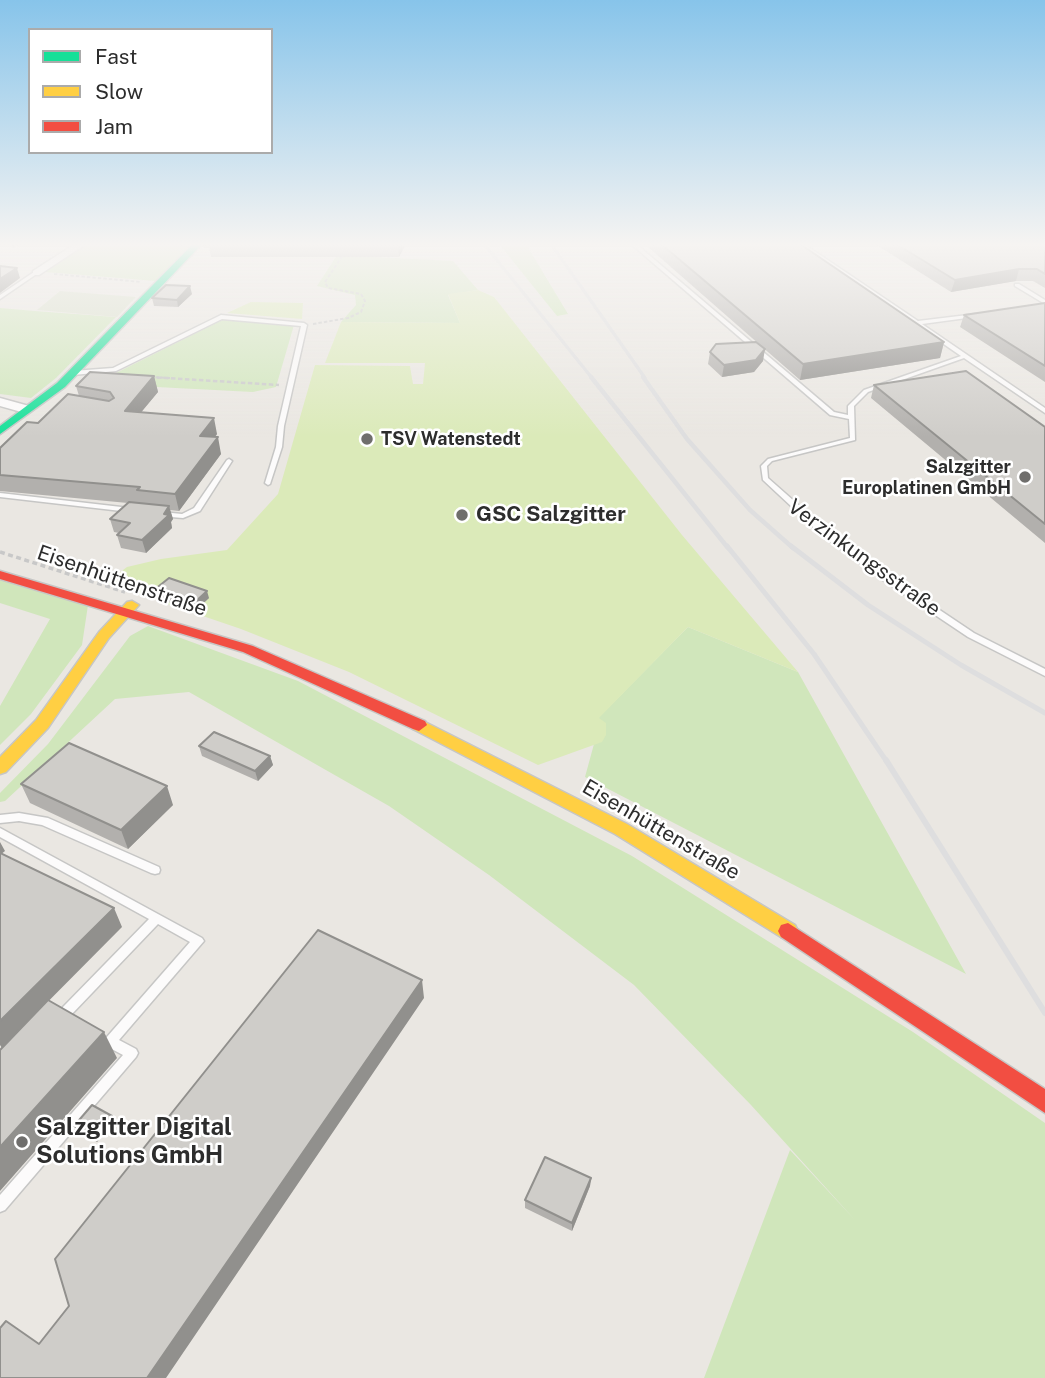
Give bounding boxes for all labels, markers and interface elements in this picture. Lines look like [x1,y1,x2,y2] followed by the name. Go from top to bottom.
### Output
[28,28,273,154] legend
[95,44,137,69] text: Fast
[95,79,143,104] text: Slow
[95,114,133,139] text: Jam
[381,428,521,450] place label: TSV Watenstedt
[359,431,375,447] marker: TSV Watenstedt
[842,456,1011,498] place label: Salzgitter Europlatinen GmbH
[1017,469,1033,485] marker: Salzgitter Europlatinen GmbH
[783,494,945,622] street label: Verzinkungsstraße
[476,502,626,528] place label: GSC Salzgitter
[454,507,470,523] marker: GSC Salzgitter
[34,540,210,622] street label: Eisenhüttenstraße
[578,775,744,885] street label: Eisenhüttenstraße
[36,1114,232,1170] place label: Salzgitter Digital Solutions GmbH
[14,1134,30,1150] marker: Salzgitter Digital Solutions GmbH

